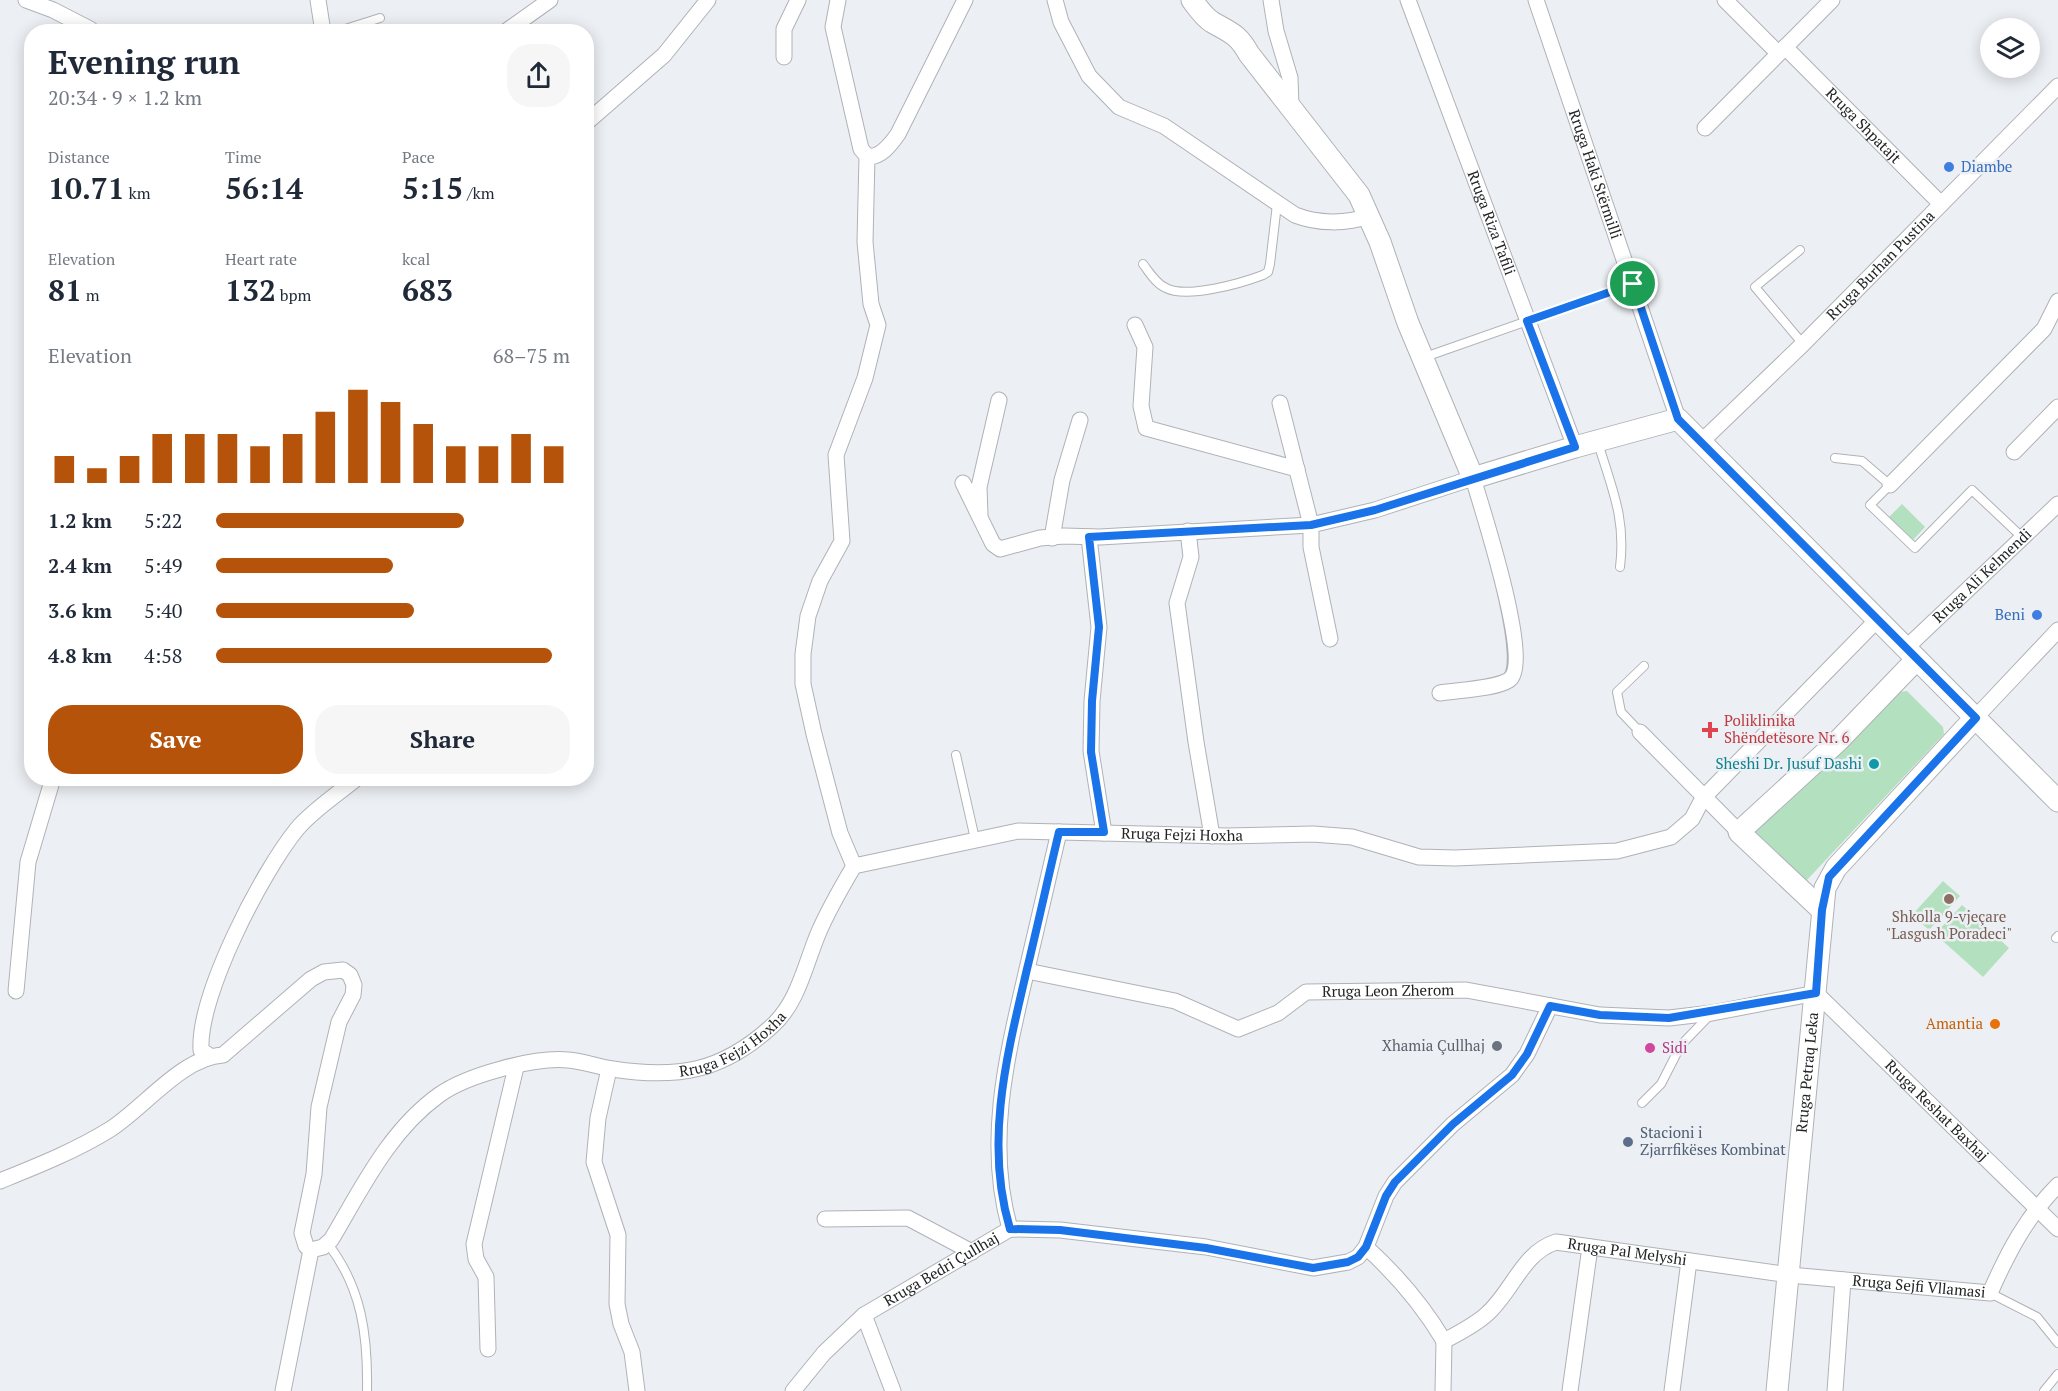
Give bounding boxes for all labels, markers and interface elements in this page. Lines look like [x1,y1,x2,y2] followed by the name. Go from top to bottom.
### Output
[1980,18,2040,78] map controls
[1980,18,2040,78] button: layers
[48,40,240,83] text: Evening run
[507,44,570,107] button: share
[1822,83,1906,168] street label: Rruga Shpatajt
[48,84,202,111] text: 20:34 · 9 × 1.2 km
[1565,107,1627,241] street label: Rruga Haki Stërmilli
[48,146,110,168] text: Distance
[225,146,262,168] text: Time
[402,146,435,168] text: Pace
[1961,156,2012,176] place label: Diambe
[1942,160,1956,174] marker: Diambe
[1464,167,1521,278] street label: Rruga Riza Tafili
[48,168,125,208] text: 10.71
[225,168,303,208] text: 56:14
[402,168,463,208] text: 5:15
[125,182,151,204] text: km
[463,182,495,204] text: /km
[1821,205,1939,324] street label: Rruga Burhan Pustina
[48,248,115,270] text: Elevation
[225,248,297,270] text: Heart rate
[402,248,430,270] text: kcal
[1607,258,1658,309] pin
[1616,267,1649,300] icon: arrive
[48,270,82,310] text: 81
[225,270,276,310] text: 132
[402,270,453,310] text: 683
[82,284,100,306] text: m
[276,284,311,306] text: bpm
[48,342,132,369] text: Elevation
[493,342,570,369] text: 68–75 m
[48,507,112,534] text: 1.2 km
[144,507,183,534] text: 5:22
[1928,523,2035,627] street label: Rruga Ali Kelmendi
[48,552,112,579] text: 2.4 km
[144,552,183,579] text: 5:49
[48,597,112,624] text: 3.6 km
[144,597,183,624] text: 5:40
[1995,604,2025,624] place label: Beni
[2030,608,2044,622] marker: Beni
[48,642,112,669] text: 4.8 km
[144,642,183,669] text: 4:58
[48,705,303,774] button: Save
[315,705,570,774] button: Share
[1724,710,1849,747] place label: Poliklinika Shëndetësore Nr. 6
[1701,721,1719,739] marker: Poliklinika Shëndetësore Nr. 6
[1716,753,1862,773] place label: Sheshi Dr. Jusuf Dashi
[1867,757,1881,771] marker: Sheshi Dr. Jusuf Dashi
[1121,822,1244,845] street label: Rruga Fejzi Hoxha
[1942,892,1956,906] marker: Shkolla 9-vjeçare "Lasgush Poradeci"
[1886,906,2012,943] place label: Shkolla 9-vjeçare "Lasgush Poradeci"
[1322,979,1454,1001] street label: Rruga Leon Zherom
[678,1007,791,1081] street label: Rruga Fejzi Hoxha
[1791,1011,1822,1134] street label: Rruga Petraq Leka
[1926,1013,1983,1033] place label: Amantia
[1988,1017,2002,1031] marker: Amantia
[1382,1035,1485,1055] place label: Xhamia Çullhaj
[1662,1037,1687,1057] place label: Sidi
[1490,1039,1504,1053] marker: Xhamia Çullhaj
[1643,1041,1657,1055] marker: Sidi
[1881,1055,1993,1165] street label: Rruga Reshat Baxhaj
[1640,1122,1786,1159] place label: Stacioni i Zjarrfikëses Kombinat
[1621,1135,1635,1149] marker: Stacioni i Zjarrfikëses Kombinat
[880,1227,1002,1310] street label: Rruga Bedri Çullhaj
[1566,1233,1688,1269] street label: Rruga Pal Melyshi
[1852,1270,1987,1302] street label: Rruga Sejfi Vllamasi

